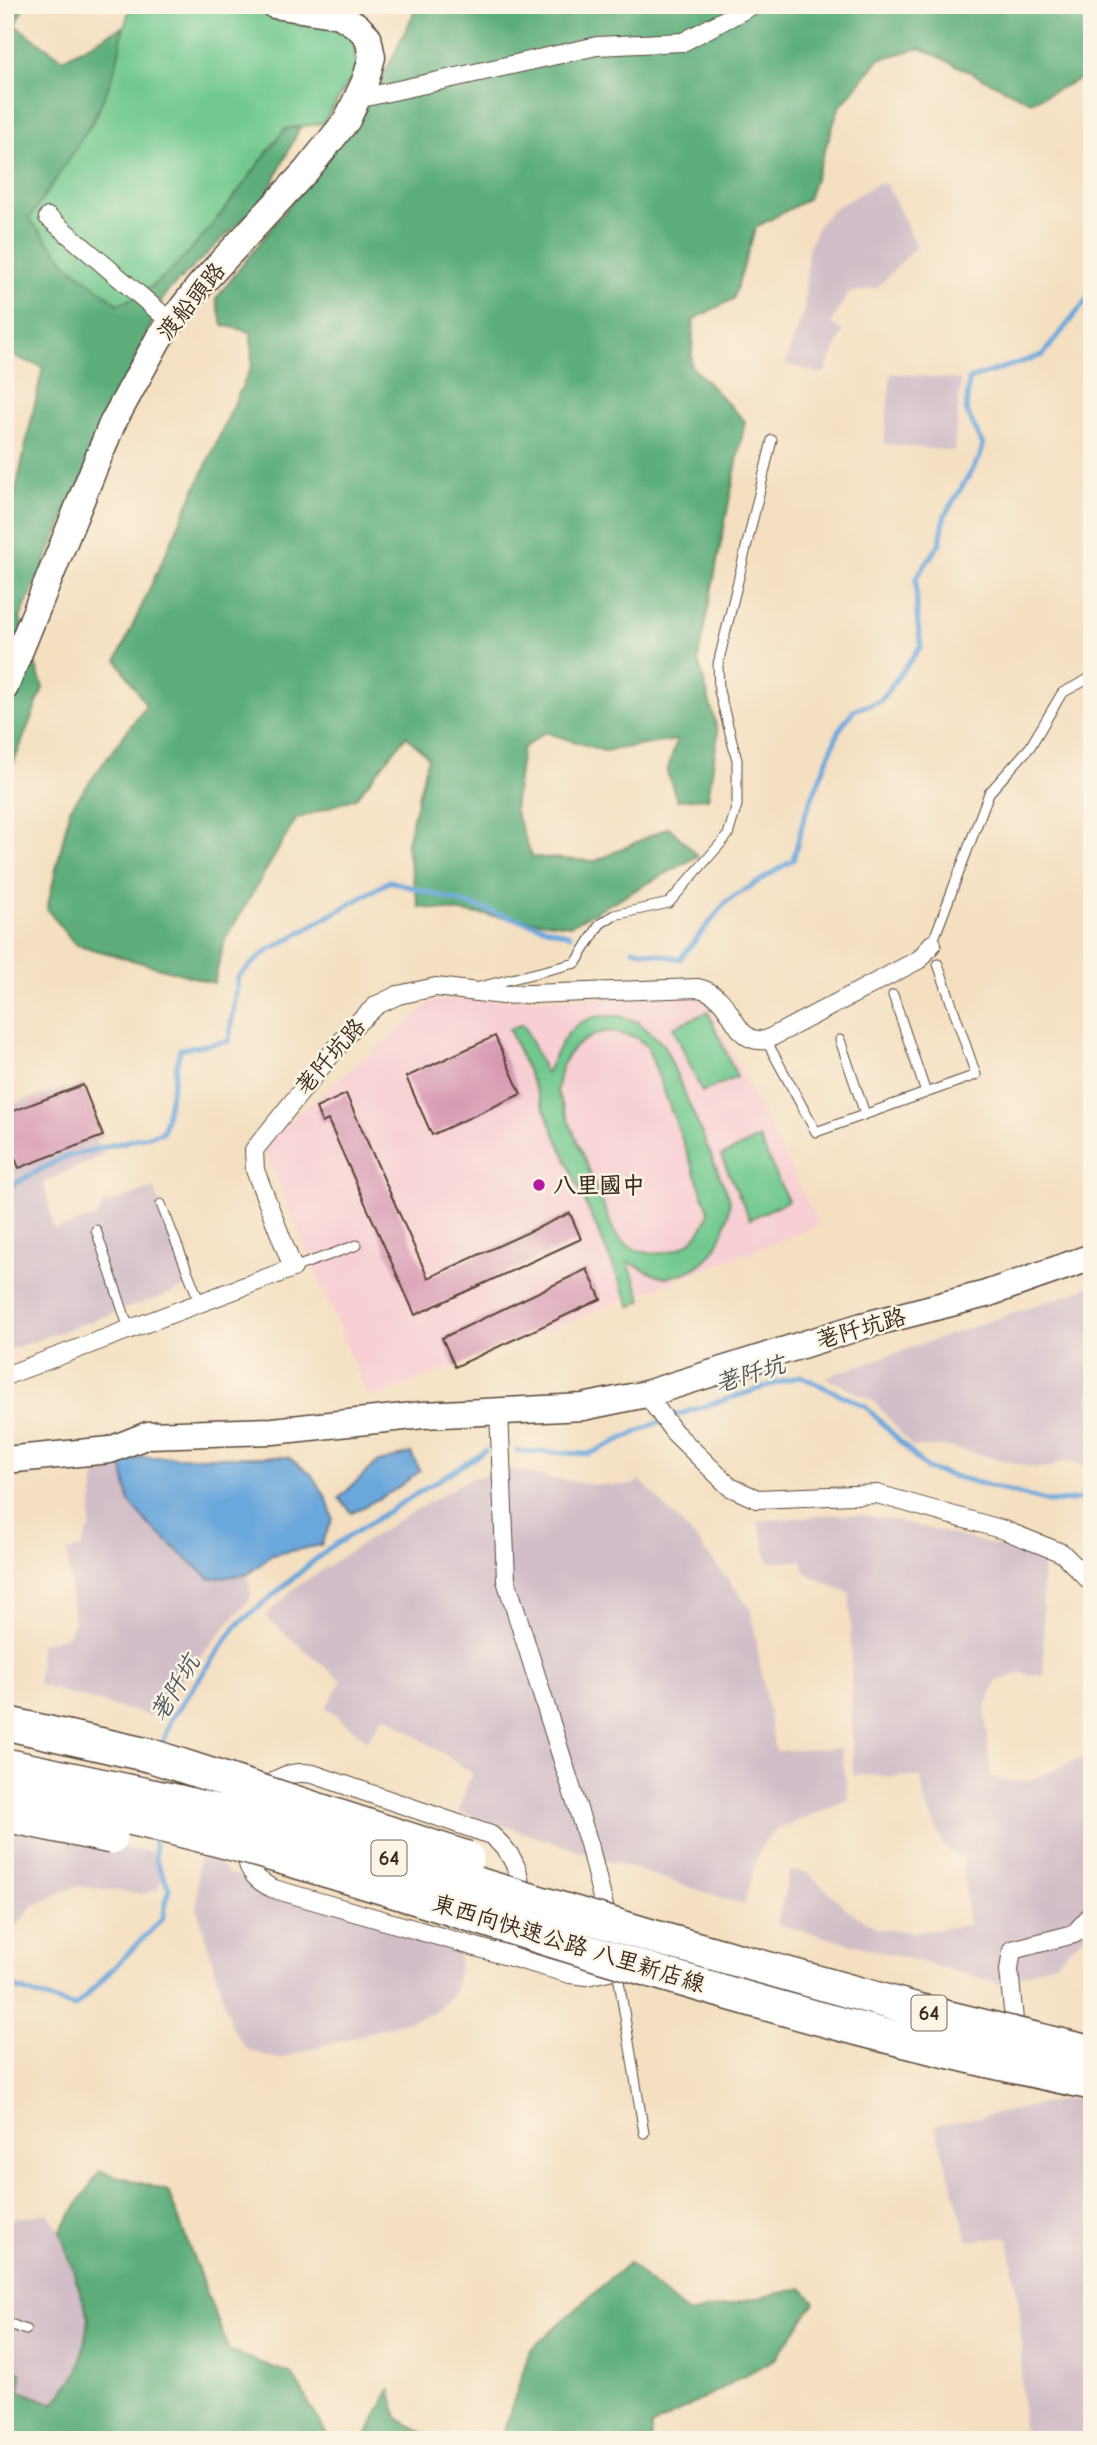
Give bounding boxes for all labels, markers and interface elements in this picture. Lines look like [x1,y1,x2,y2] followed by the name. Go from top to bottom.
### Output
[152,257,231,346] street label: 渡船頭路
[290,1013,371,1100] street label: 荖阡坑路
[553,1172,645,1199] place label: 八里國中
[531,1177,547,1193] marker: 八里國中
[813,1303,909,1354] street label: 荖阡坑路
[711,1349,791,1398] water label: 荖阡坑
[144,1647,207,1726] water label: 荖阡坑
[372,1840,406,1876] road number: 64
[429,1889,708,1998] street label: 東西向快速公路 八里新店線
[912,1996,946,2030] road number: 64

